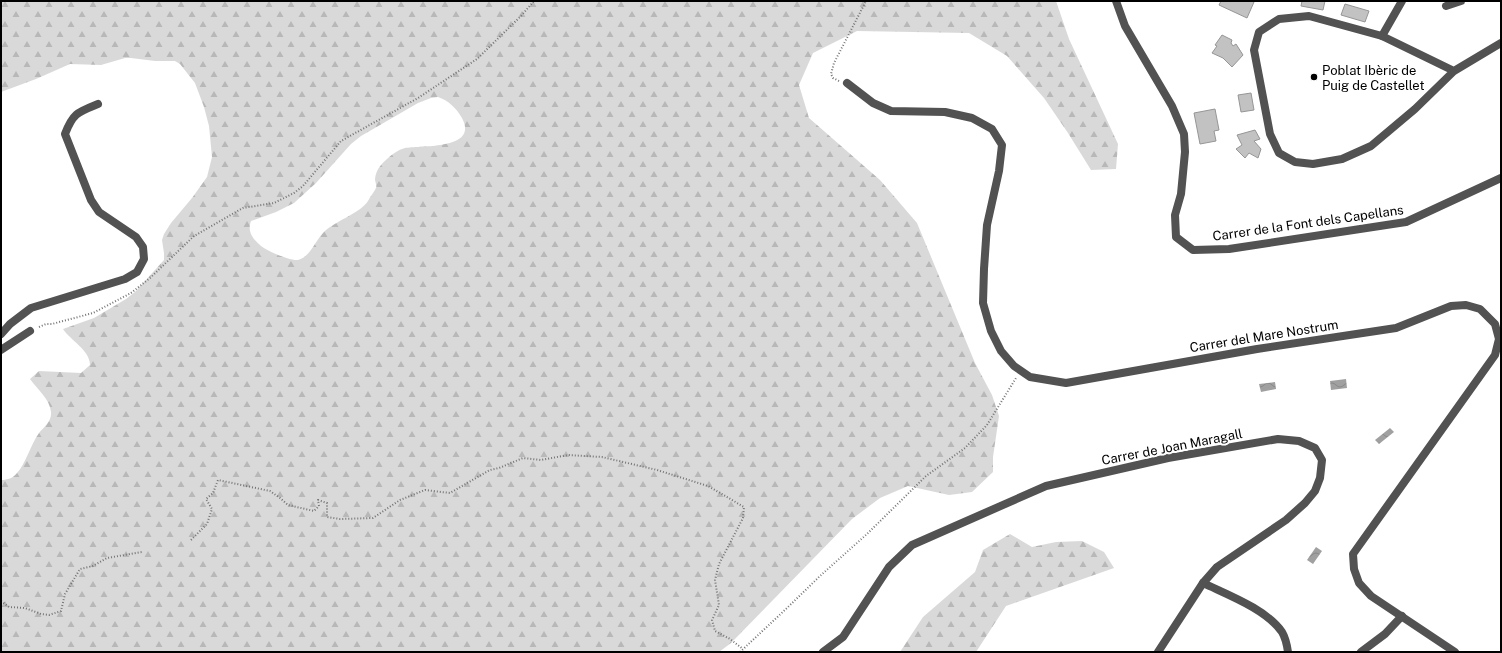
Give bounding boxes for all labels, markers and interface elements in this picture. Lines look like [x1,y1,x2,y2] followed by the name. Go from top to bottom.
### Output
[1322,63,1424,93] place label: Poblat Ibèric de Puig de Castellet
[1309,72,1319,82] marker: Poblat Ibèric de Puig de Castellet
[1212,202,1404,244] street label: Carrer de la Font dels Capellans
[1189,317,1339,355] street label: Carrer del Mare Nostrum
[1100,426,1244,468] street label: Carrer de Joan Maragall

